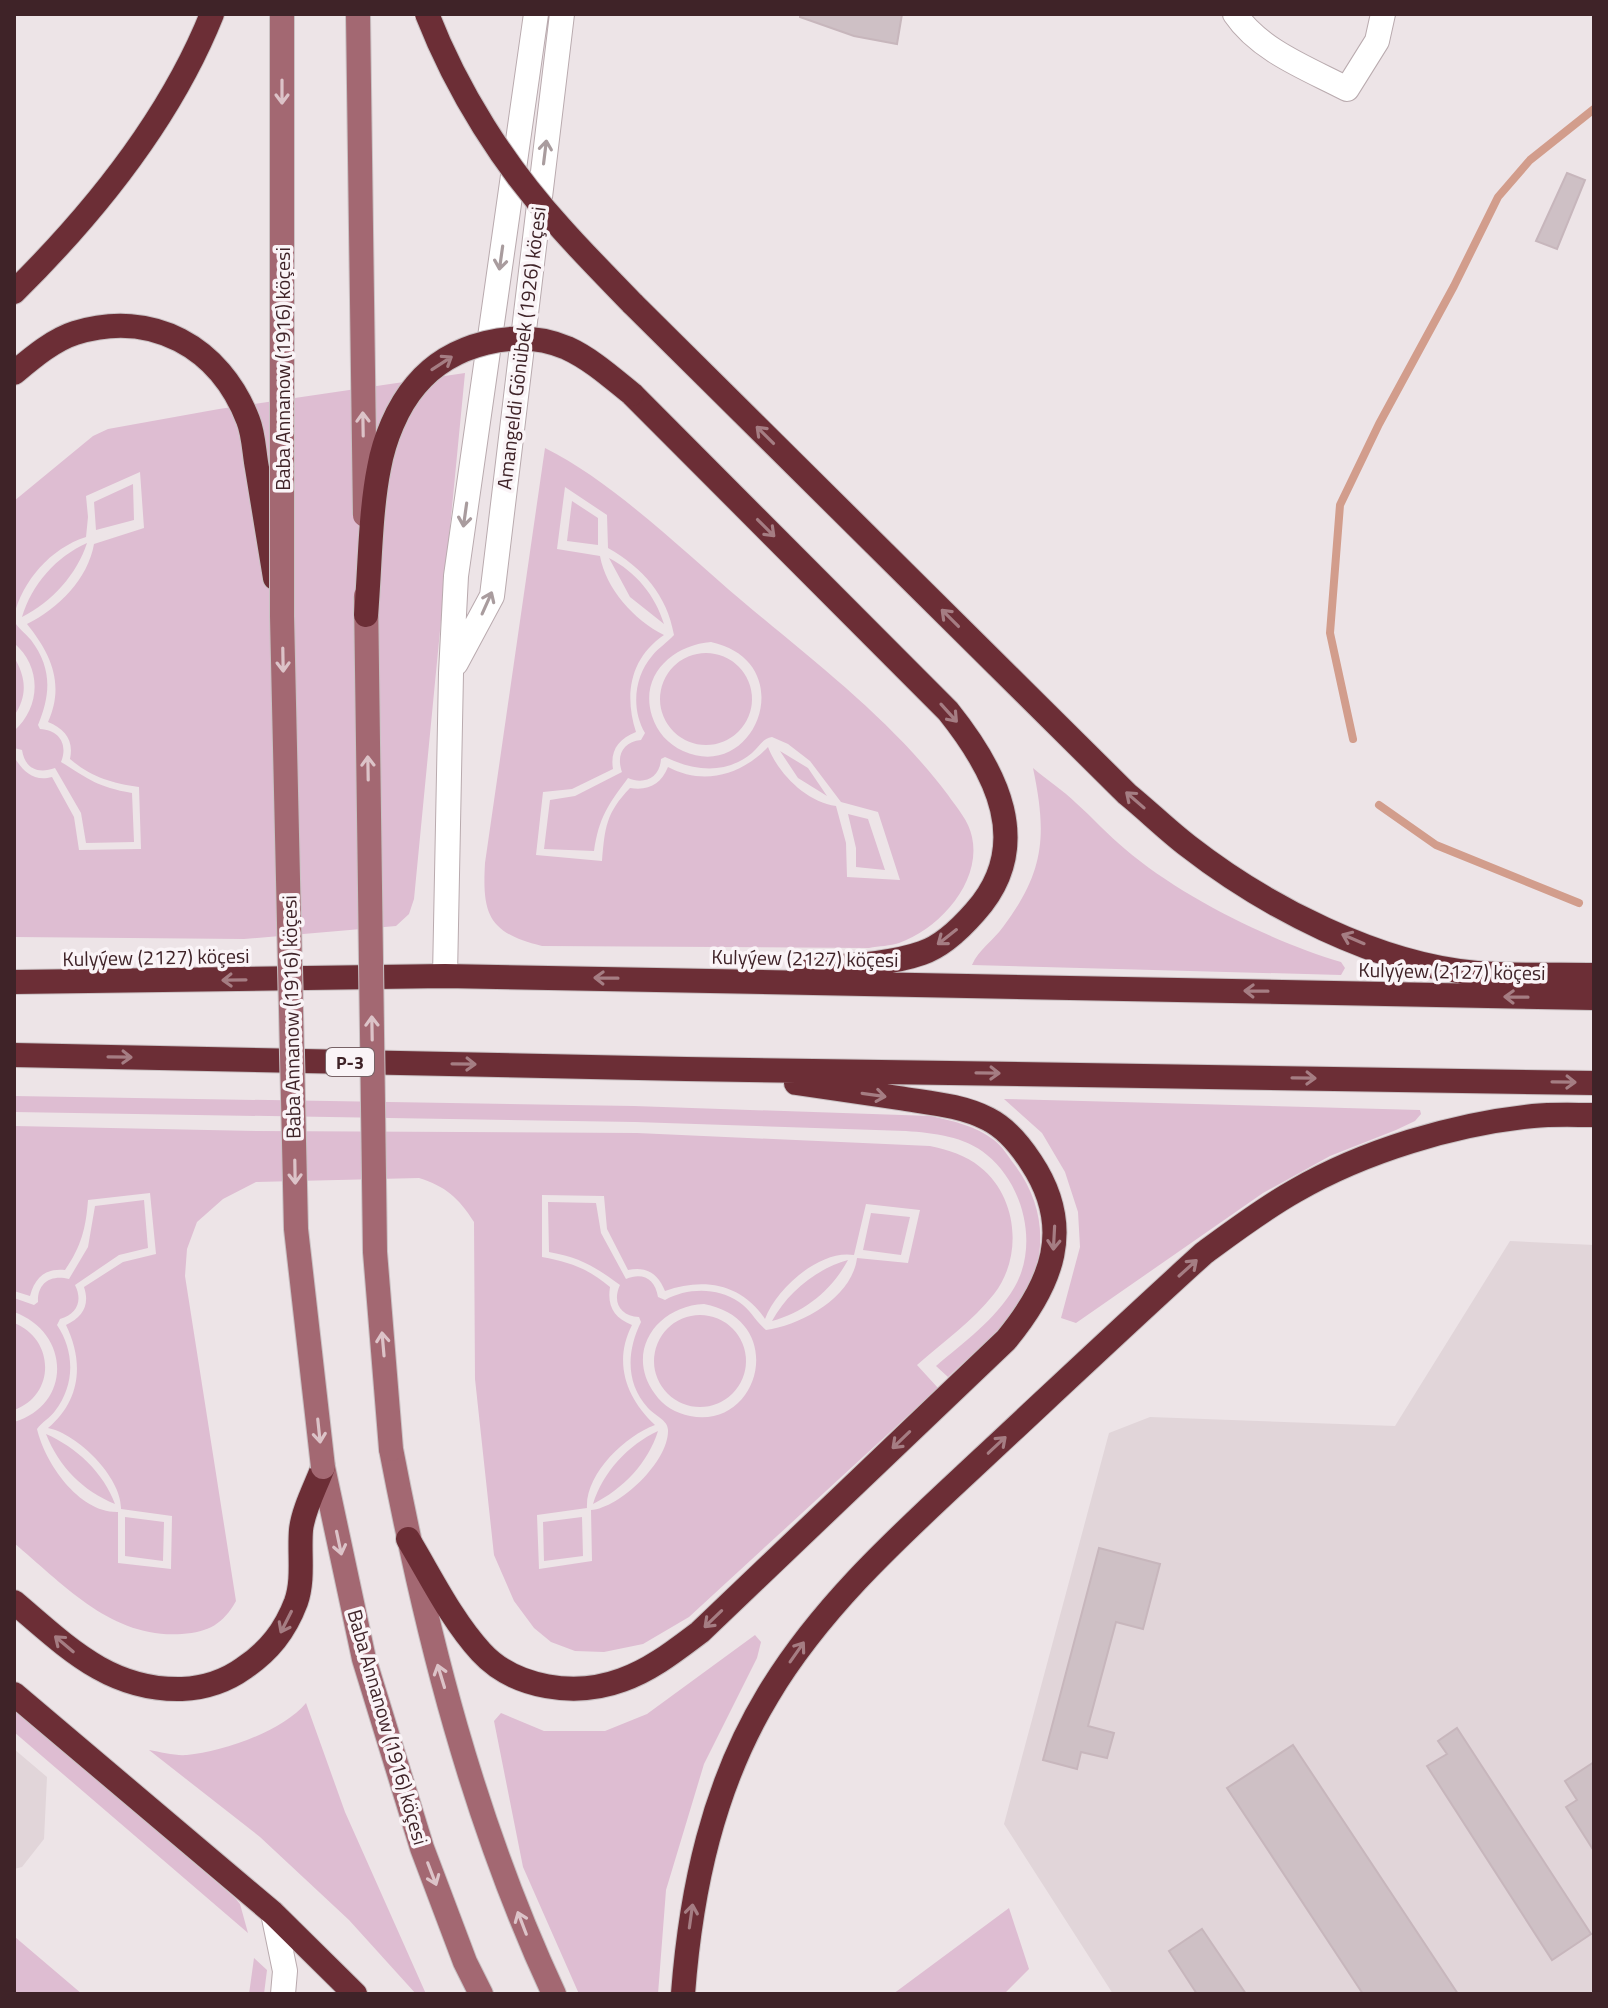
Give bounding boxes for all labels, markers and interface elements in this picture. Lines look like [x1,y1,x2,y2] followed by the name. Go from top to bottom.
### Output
[274,78,290,105] one-way arrow
[537,139,552,166] one-way arrow
[488,205,554,491] street label: Amangeldi Gönübek (1926) köçesi
[493,244,508,270] one-way arrow
[267,247,298,491] street label: Baba Annanow (1916) köçesi
[430,354,453,370] one-way arrow
[356,411,371,438] one-way arrow
[756,426,775,445] one-way arrow
[457,502,472,527] one-way arrow
[756,518,775,537] one-way arrow
[480,592,495,616] one-way arrow
[941,609,960,628] one-way arrow
[275,646,290,673] one-way arrow
[939,703,957,723] one-way arrow
[360,755,376,782] one-way arrow
[1125,792,1146,810] one-way arrow
[273,895,309,1139] street label: Baba Annanow (1916) köçesi
[937,928,959,945] one-way arrow
[1341,931,1366,946] one-way arrow
[62,940,250,974] street label: Kulyýew (2127) köçesi
[711,941,899,975] street label: Kulyýew (2127) köçesi
[1358,954,1546,988] street label: Kulyýew (2127) köçesi
[593,970,620,986] one-way arrow
[221,972,248,987] one-way arrow
[1243,984,1270,999] one-way arrow
[1503,989,1530,1004] one-way arrow
[364,1015,380,1042] one-way arrow
[326,1048,374,1076] road number: P-3
[106,1049,133,1065] one-way arrow
[450,1057,477,1072] one-way arrow
[974,1066,1001,1081] one-way arrow
[1290,1070,1317,1086] one-way arrow
[1550,1074,1577,1090] one-way arrow
[861,1088,886,1103] one-way arrow
[287,1158,302,1185] one-way arrow
[1047,1224,1062,1251] one-way arrow
[1177,1260,1197,1278] one-way arrow
[375,1331,390,1357] one-way arrow
[311,1417,326,1443] one-way arrow
[892,1430,911,1449] one-way arrow
[987,1436,1007,1455] one-way arrow
[332,1530,347,1555] one-way arrow
[340,1606,436,1848] street label: Baba Annanow (1916) köçesi
[704,1609,723,1628] one-way arrow
[278,1610,294,1633] one-way arrow
[55,1635,75,1653] one-way arrow
[789,1642,805,1664] one-way arrow
[433,1664,448,1690] one-way arrow
[426,1861,440,1886] one-way arrow
[684,1904,699,1930] one-way arrow
[514,1911,528,1936] one-way arrow

